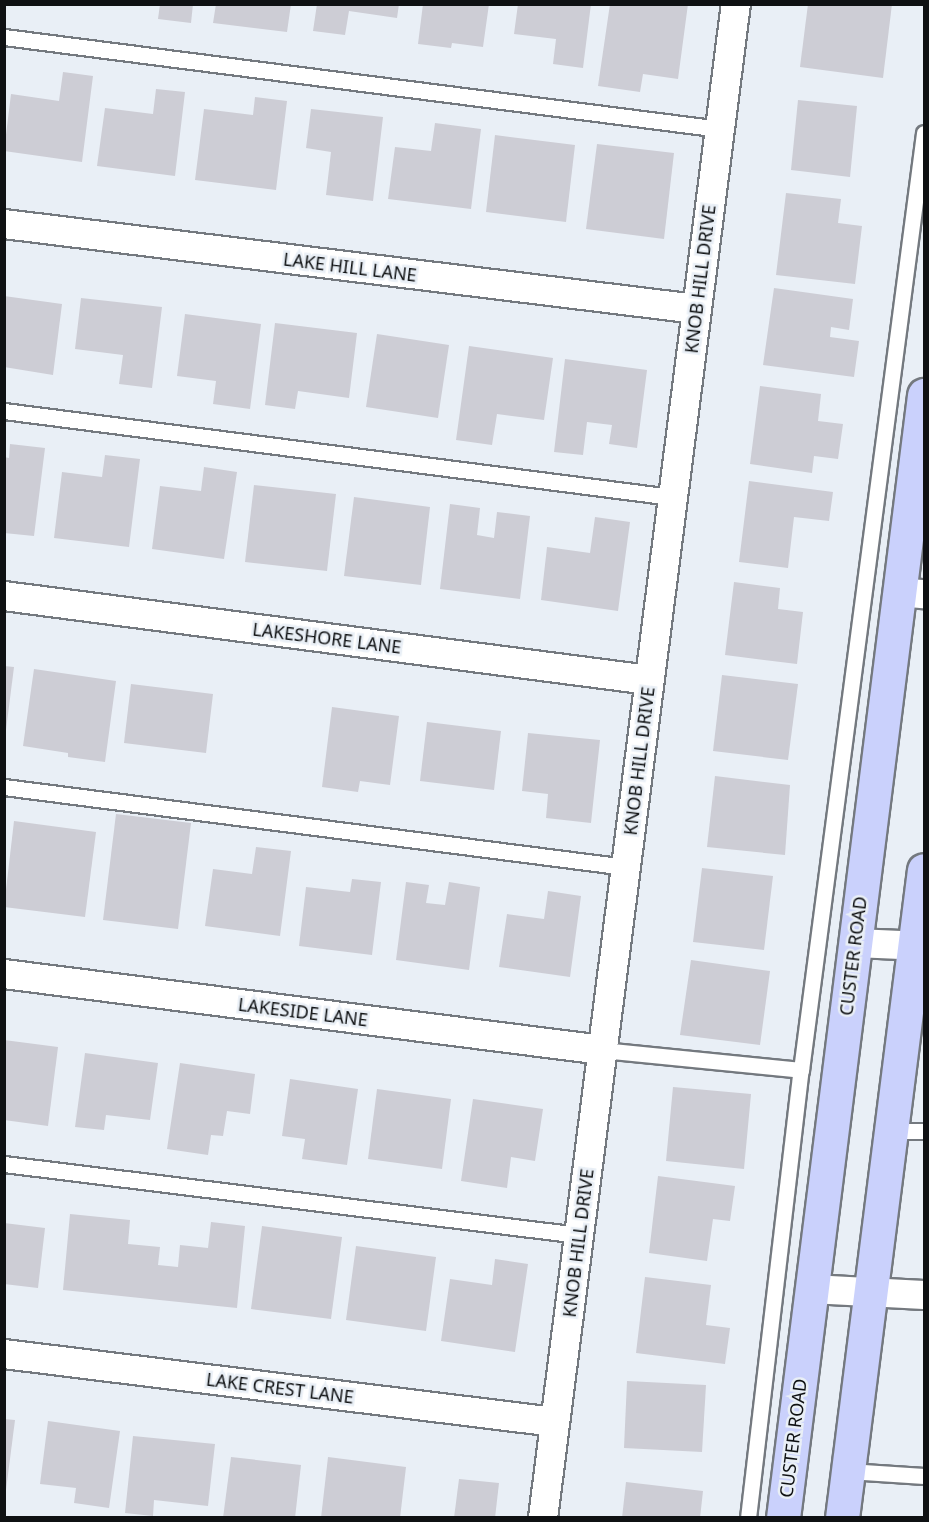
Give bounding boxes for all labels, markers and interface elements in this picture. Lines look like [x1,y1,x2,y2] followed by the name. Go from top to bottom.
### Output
[680,203,720,355] street label: KNOB HILL DRIVE
[282,248,418,286] street label: LAKE HILL LANE
[251,618,403,658] street label: LAKESHORE LANE
[619,685,659,837] street label: KNOB HILL DRIVE
[835,895,871,1017] street label: CUSTER ROAD
[237,993,369,1031] street label: LAKESIDE LANE
[558,1167,598,1319] street label: KNOB HILL DRIVE
[205,1368,355,1408] street label: LAKE CREST LANE
[775,1377,811,1499] street label: CUSTER ROAD

